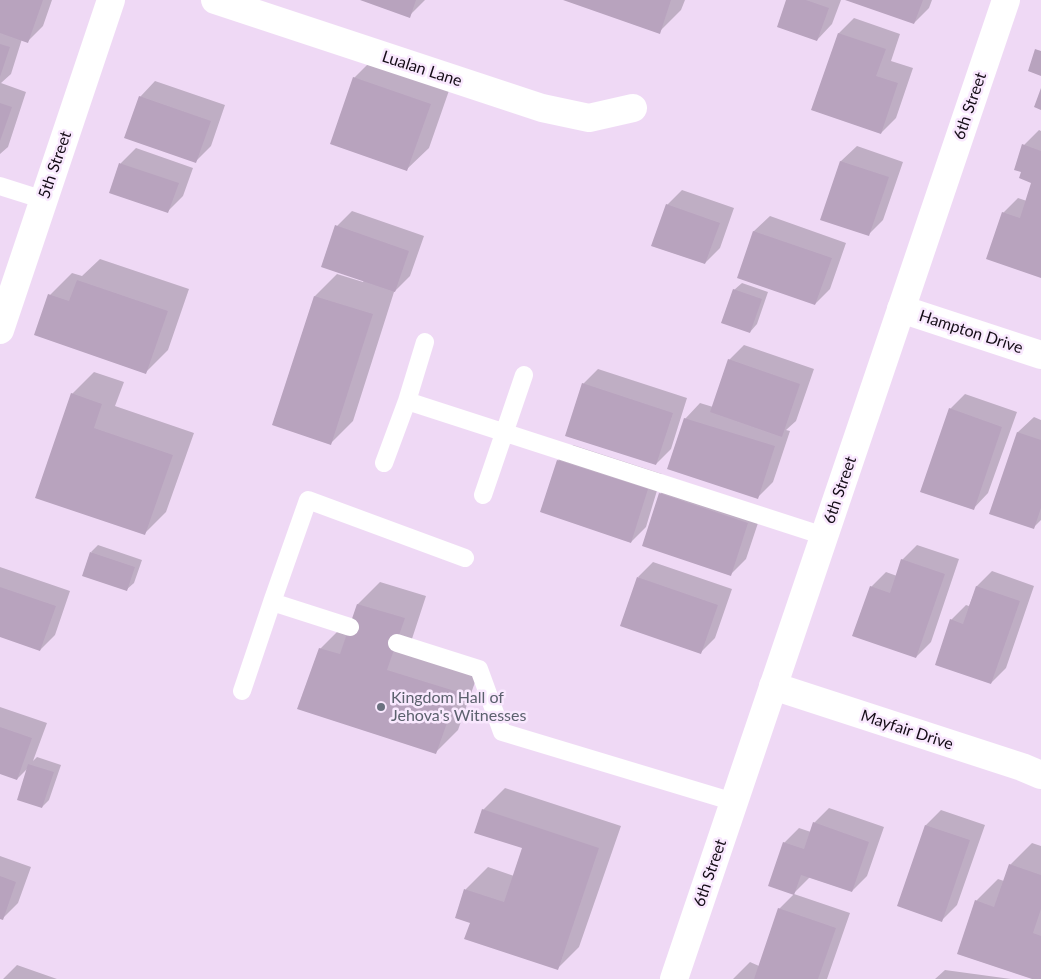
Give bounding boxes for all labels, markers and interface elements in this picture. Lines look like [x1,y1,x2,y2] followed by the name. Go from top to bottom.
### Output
[380,47,464,91] street label: Lualan Lane
[950,70,990,142] street label: 6th Street
[35,129,75,201] street label: 5th Street
[917,306,1025,358] street label: Hampton Drive
[820,454,860,526] street label: 6th Street
[391,688,526,726] place label: Kingdom Hall of Jehova's Witnesses
[375,701,387,713] marker: Kingdom Hall of Jehova's Witnesses
[858,706,956,754] street label: Mayfair Drive
[690,837,730,909] street label: 6th Street

